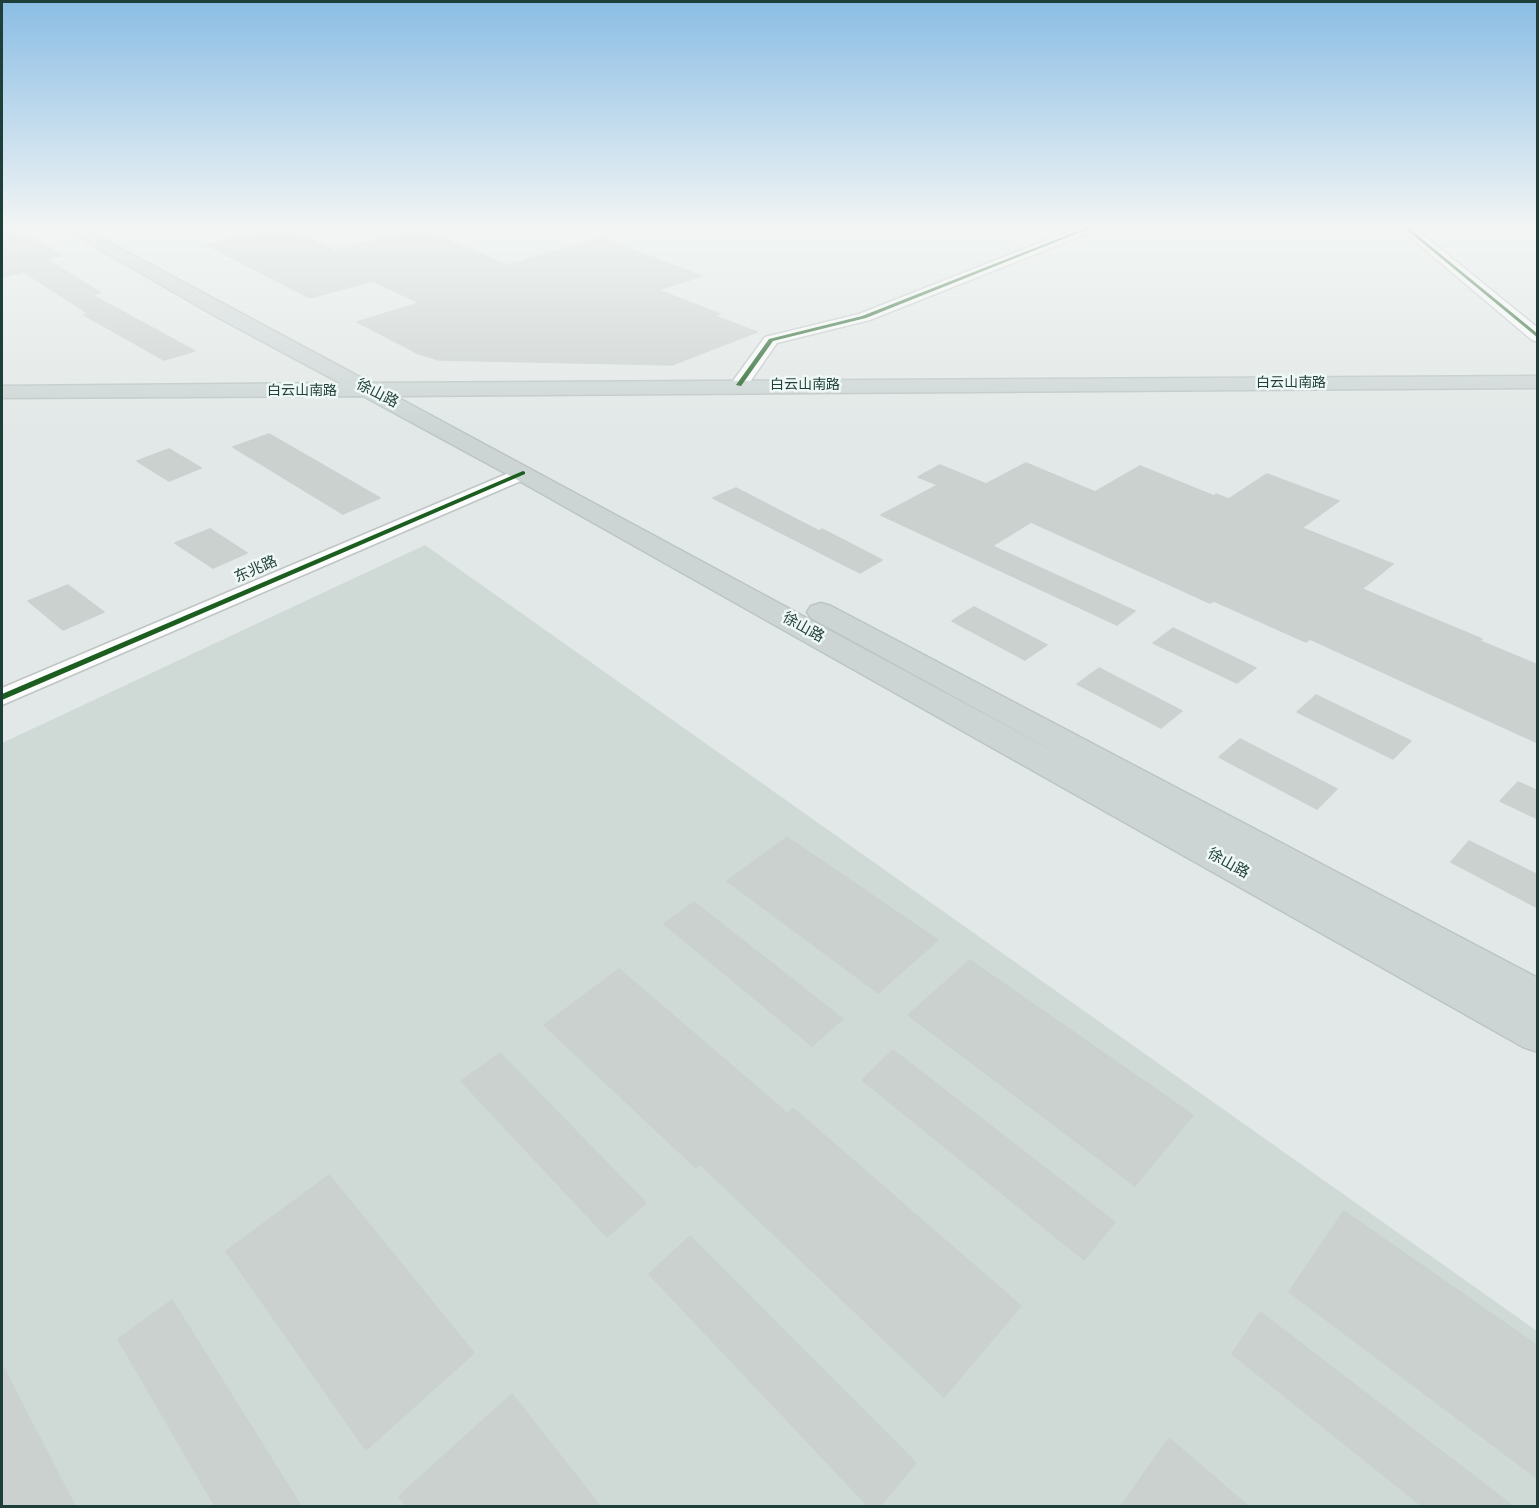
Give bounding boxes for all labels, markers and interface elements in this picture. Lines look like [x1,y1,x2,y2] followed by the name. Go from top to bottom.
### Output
[1256,375,1326,391] street label: 白云山南路
[353,376,401,412] street label: 徐山路
[770,377,840,393] street label: 白云山南路
[267,383,337,399] street label: 白云山南路
[232,553,280,587] street label: 东兆路
[779,609,827,647] street label: 徐山路
[1204,845,1252,883] street label: 徐山路

